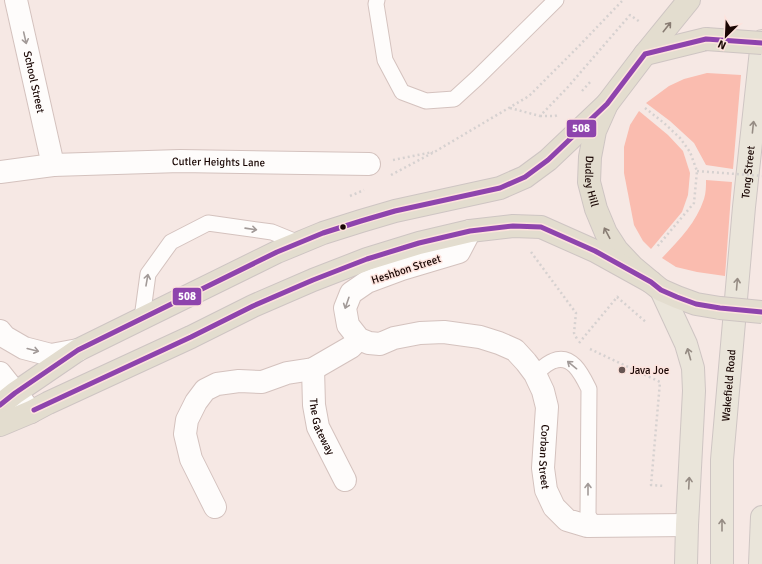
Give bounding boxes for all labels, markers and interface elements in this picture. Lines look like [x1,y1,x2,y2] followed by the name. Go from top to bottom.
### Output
[706,16,746,56] north arrow
[663,22,672,33] one-way arrow
[21,31,29,44] one-way arrow
[716,37,728,52] text: N
[21,50,47,114] street label: School Street
[566,119,597,138] line badge: 508
[749,121,756,134] one-way arrow
[572,122,590,135] text: 508
[739,145,758,199] street label: Tong Street
[172,155,265,169] street label: Cutler Heights Lane
[582,155,601,208] street label: Dudley Hill
[338,222,348,232] unlabelled marker
[244,225,257,233] one-way arrow
[602,227,610,239] one-way arrow
[370,252,443,287] street label: Heshbon Street
[144,273,152,286] one-way arrow
[734,278,741,291] one-way arrow
[172,287,202,306] line badge: 508
[178,290,196,303] text: 508
[343,297,351,309] one-way arrow
[26,347,39,355] one-way arrow
[685,348,692,361] one-way arrow
[719,349,739,422] street label: Wakefield Road
[567,361,577,370] one-way arrow
[630,364,669,377] place label: Java Joe
[617,365,627,375] marker: Java Joe
[307,398,338,458] street label: The Gateway
[536,424,552,490] street label: Corban Street
[685,477,693,490] one-way arrow
[584,483,592,496] one-way arrow
[718,519,726,532] one-way arrow

